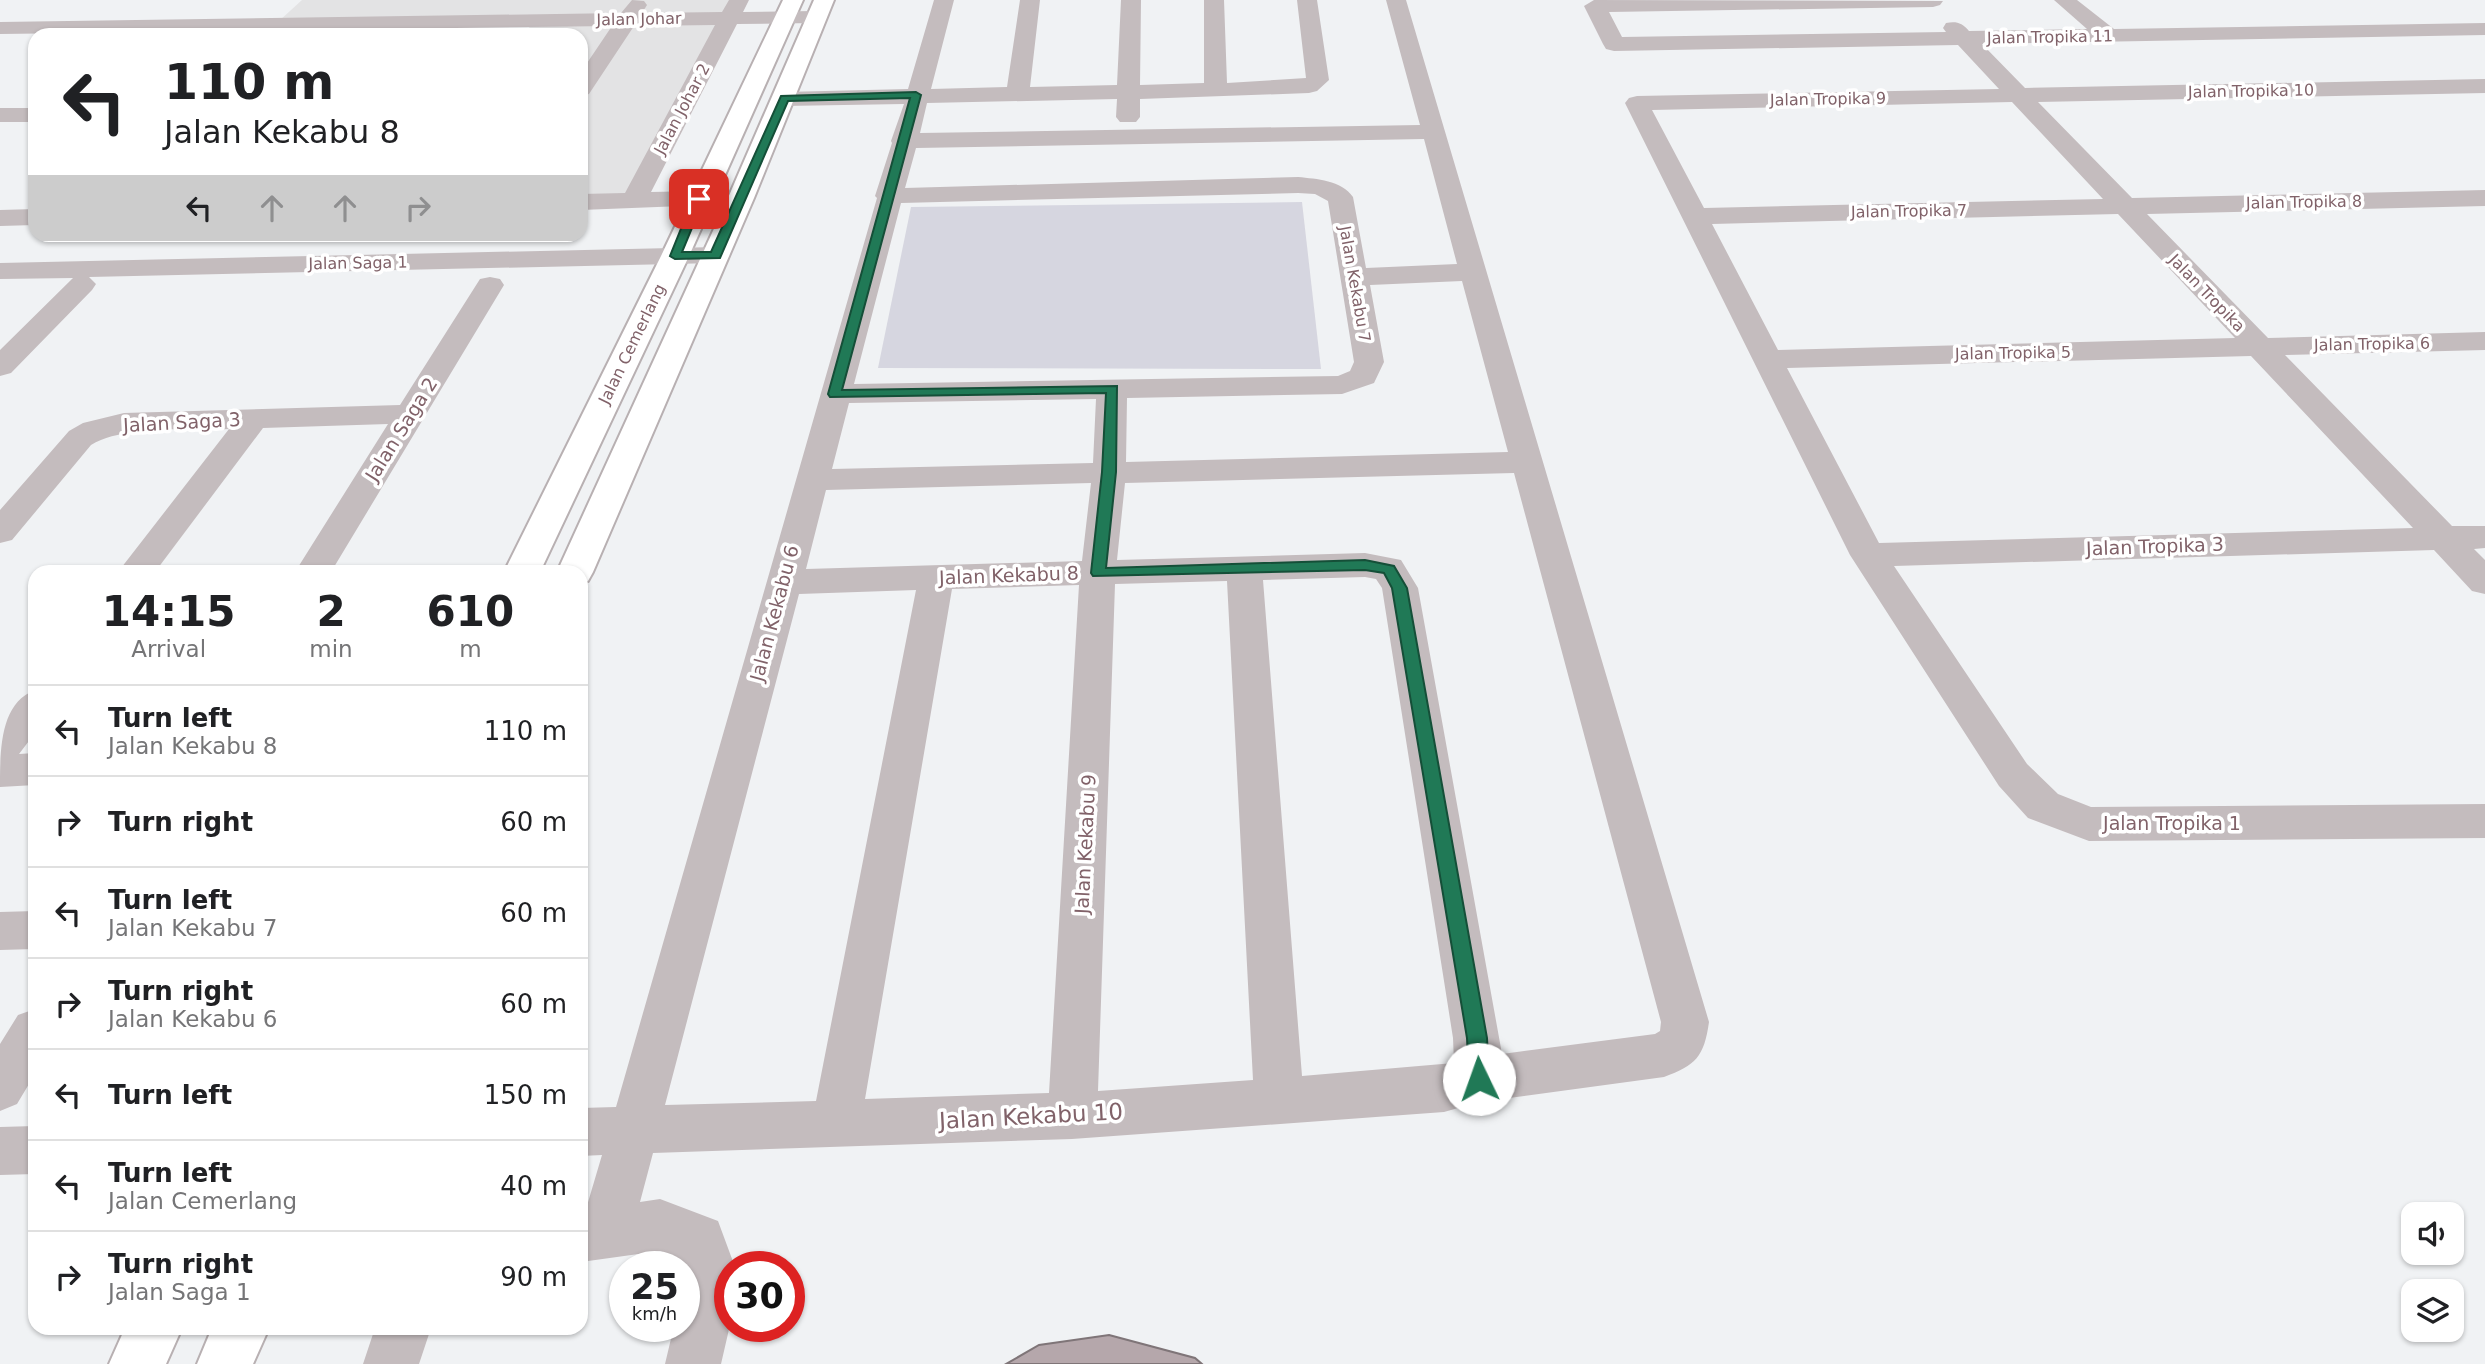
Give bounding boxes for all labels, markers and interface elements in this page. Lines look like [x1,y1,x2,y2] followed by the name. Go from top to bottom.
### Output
[595,9,682,29] street label: Jalan Johar
[1986,26,2113,48] street label: Jalan Tropika 11
[164,54,334,111] text: 110 m
[49,56,140,147] icon: left
[650,60,714,159] street label: Jalan Johar 2
[2187,80,2314,102] street label: Jalan Tropika 10
[1769,88,1886,110] street label: Jalan Tropika 9
[164,113,400,151] text: Jalan Kekabu 8
[669,169,729,229] pin
[680,180,718,218] icon: arrive
[180,189,218,227] icon: left
[253,189,291,227] icon: ahead
[326,189,364,227] icon: ahead
[399,189,437,227] icon: right
[2245,191,2362,213] street label: Jalan Tropika 8
[1850,200,1967,222] street label: Jalan Tropika 7
[1335,223,1375,344] street label: Jalan Kekabu 7
[2164,249,2249,336] street label: Jalan Tropika
[307,253,408,273] street label: Jalan Saga 1
[594,281,669,408] street label: Jalan Cemerlang
[2313,333,2430,355] street label: Jalan Tropika 6
[1954,342,2071,364] street label: Jalan Tropika 5
[360,373,442,486] street label: Jalan Saga 2
[122,408,241,436] street label: Jalan Saga 3
[2085,533,2224,559] street label: Jalan Tropika 3
[745,543,803,684] street label: Jalan Kekabu 6
[938,562,1079,588] street label: Jalan Kekabu 8
[102,587,236,636] text: 14:15
[316,587,346,636] text: 2
[427,587,514,636] text: 610
[131,636,206,662] text: Arrival
[309,636,353,662] text: min
[459,636,482,662] text: m
[108,703,232,733] text: Turn left
[49,712,87,750] icon: left
[484,716,567,746] text: 110 m
[108,733,277,759] text: Jalan Kekabu 8
[1070,774,1100,915] street label: Jalan Kekabu 9
[49,803,87,841] icon: right
[108,807,253,837] text: Turn right
[500,807,567,837] text: 60 m
[2102,812,2241,834] street label: Jalan Tropika 1
[108,885,232,915] text: Turn left
[49,894,87,932] icon: left
[500,898,567,928] text: 60 m
[108,915,277,941] text: Jalan Kekabu 7
[108,976,253,1006] text: Turn right
[49,985,87,1023] icon: right
[500,989,567,1019] text: 60 m
[108,1006,277,1032] text: Jalan Kekabu 6
[1442,1042,1516,1116] position arrow
[49,1076,87,1114] icon: left
[108,1080,232,1110] text: Turn left
[484,1080,567,1110] text: 150 m
[936,1098,1124,1134] street label: Jalan Kekabu 10
[108,1158,232,1188] text: Turn left
[49,1167,87,1205] icon: left
[500,1171,567,1201] text: 40 m
[108,1188,297,1214] text: Jalan Cemerlang
[2401,1202,2464,1342] map controls
[2401,1202,2464,1265] button: sound
[108,1249,253,1279] text: Turn right
[714,1251,805,1342] speed limit sign: 30
[49,1258,87,1296] icon: right
[500,1262,567,1292] text: 90 m
[630,1267,679,1307] text: 25
[108,1279,251,1305] text: Jalan Saga 1
[2401,1279,2464,1342] button: layers
[632,1303,677,1324] text: km/h

